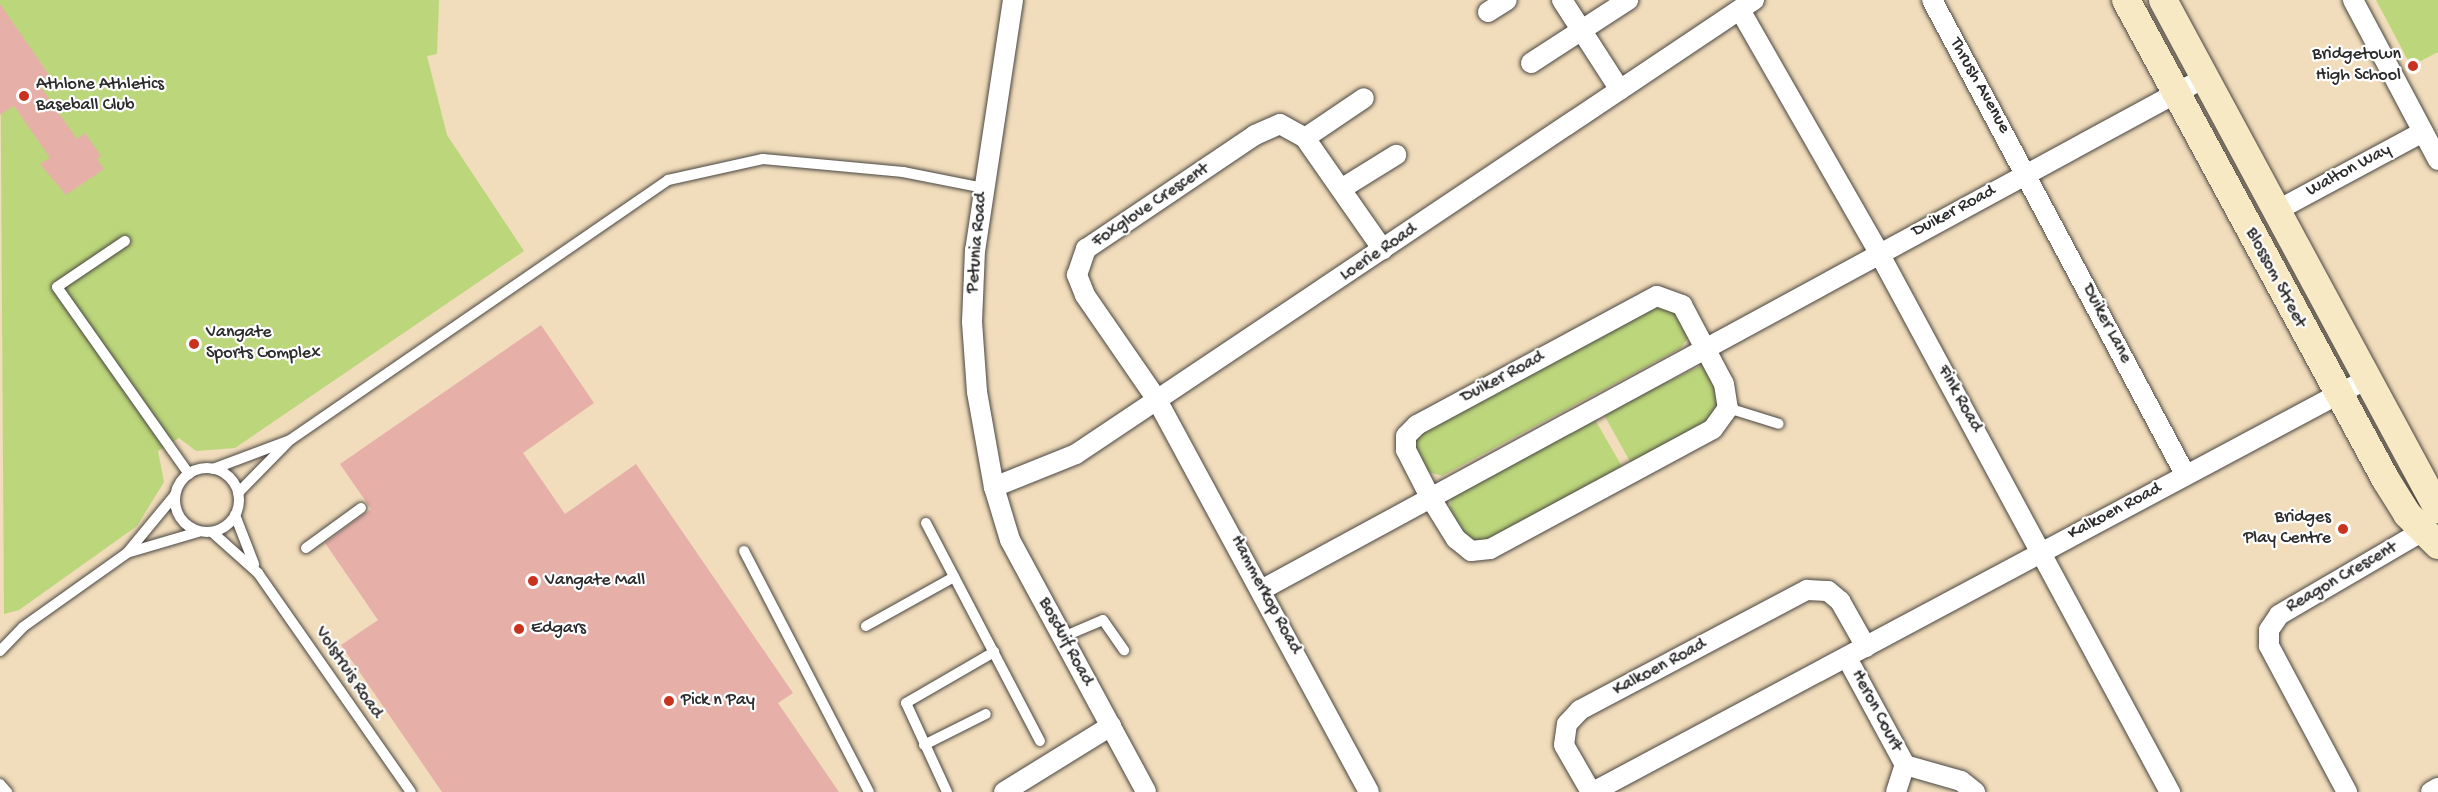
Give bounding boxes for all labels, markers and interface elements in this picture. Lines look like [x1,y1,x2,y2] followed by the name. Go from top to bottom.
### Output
[1944,34,2014,138] street label: Thrush Avenue
[2312,45,2401,88] place label: Bridgetown High School
[2406,59,2420,73] marker: Bridgetown High School
[36,75,164,118] place label: Athlone Athletics Baseball Club
[17,89,31,103] marker: Athlone Athletics Baseball Club
[2303,140,2395,202] street label: Walton Way
[1088,159,1214,253] street label: Foxglove Crescent
[1909,181,1999,243] street label: Duiker Road
[963,192,993,294] street label: Petunia Road
[1336,219,1422,287] street label: Loerie Road
[2240,224,2310,332] street label: Blossom Street
[2076,281,2136,367] street label: Duiker Lane
[206,323,321,366] place label: Vangate Sports Complex
[187,337,201,351] marker: Vangate Sports Complex
[1458,347,1548,409] street label: Duiker Road
[1932,362,1986,436] street label: Fink Road
[2065,478,2165,546] street label: Kalkoen Road
[2243,508,2331,550] place label: Bridges Play Centre
[2336,522,2350,536] marker: Bridges Play Centre
[1225,532,1305,658] street label: Hammerkop Road
[2283,538,2401,618] street label: Reagon Crescent
[545,570,645,592] place label: Vangate Mall
[526,574,540,588] marker: Vangate Mall
[1033,594,1097,690] street label: Bosduif Road
[531,618,586,640] place label: Edgars
[512,622,526,636] marker: Edgars
[309,623,387,723] street label: Volstruis Road
[1610,634,1710,702] street label: Kalkoen Road
[1845,666,1907,756] street label: Heron Court
[681,690,755,712] place label: Pick n Pay
[662,694,676,708] marker: Pick n Pay

